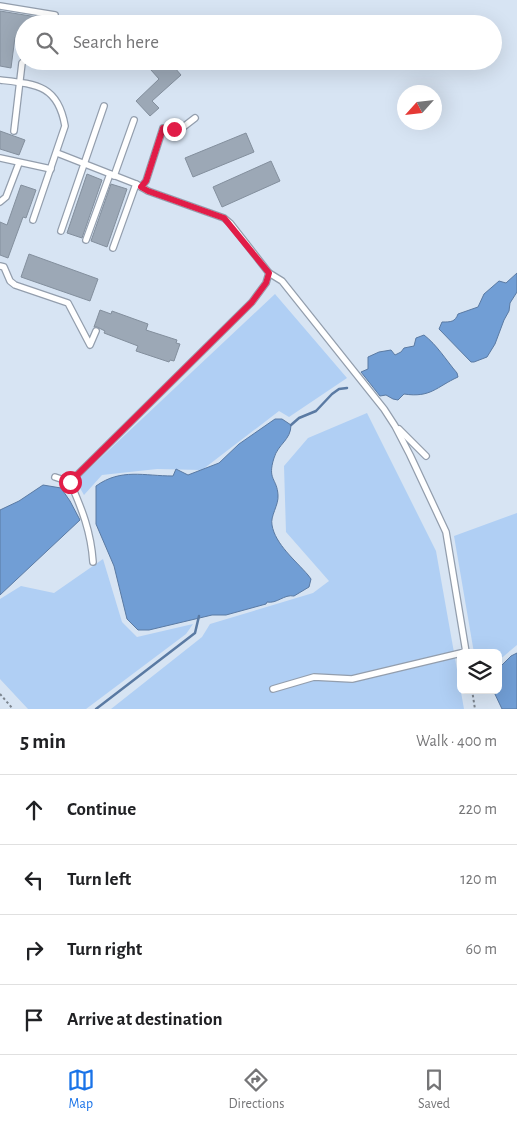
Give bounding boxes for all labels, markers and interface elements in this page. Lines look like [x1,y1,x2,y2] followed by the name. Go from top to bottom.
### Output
[15,15,502,70] search box
[33,29,61,57] icon: search
[73,33,159,52] text: Search here
[397,85,442,130] north arrow
[163,118,186,141] route end
[59,471,82,494] route start
[457,649,502,694] map controls
[457,649,502,694] button: layers
[20,731,66,752] text: 5 min
[416,733,497,749] text: Walk · 400 m
[20,796,48,824] icon: ahead
[67,800,136,819] text: Continue
[459,801,497,817] text: 220 m
[20,866,48,894] icon: left
[67,870,131,889] text: Turn left
[460,871,497,887] text: 120 m
[20,936,48,964] icon: right
[67,940,142,959] text: Turn right
[466,941,497,957] text: 60 m
[20,1006,48,1034] icon: arrive
[67,1010,223,1029] text: Arrive at destination
[67,1066,95,1113] tab: Map
[229,1066,284,1113] tab: Directions
[418,1066,450,1113] tab: Saved

